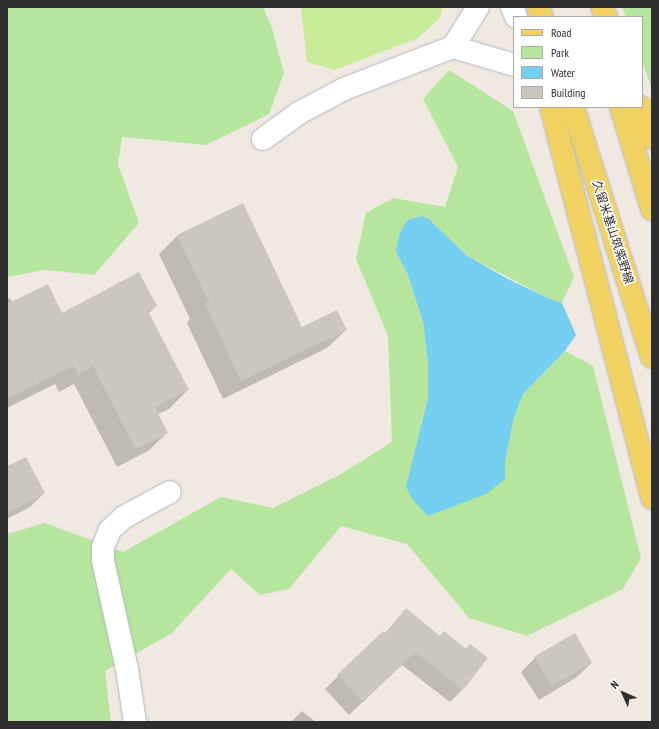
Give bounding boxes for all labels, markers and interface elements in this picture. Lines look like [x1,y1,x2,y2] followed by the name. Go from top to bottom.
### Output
[513,16,643,108] legend
[551,25,571,40] text: Road
[551,45,569,60] text: Park
[551,65,575,80] text: Water
[551,85,586,100] text: Building
[589,178,637,286] street label: 久留米基山筑紫野線
[603,673,643,713] north arrow
[607,677,622,692] text: N

